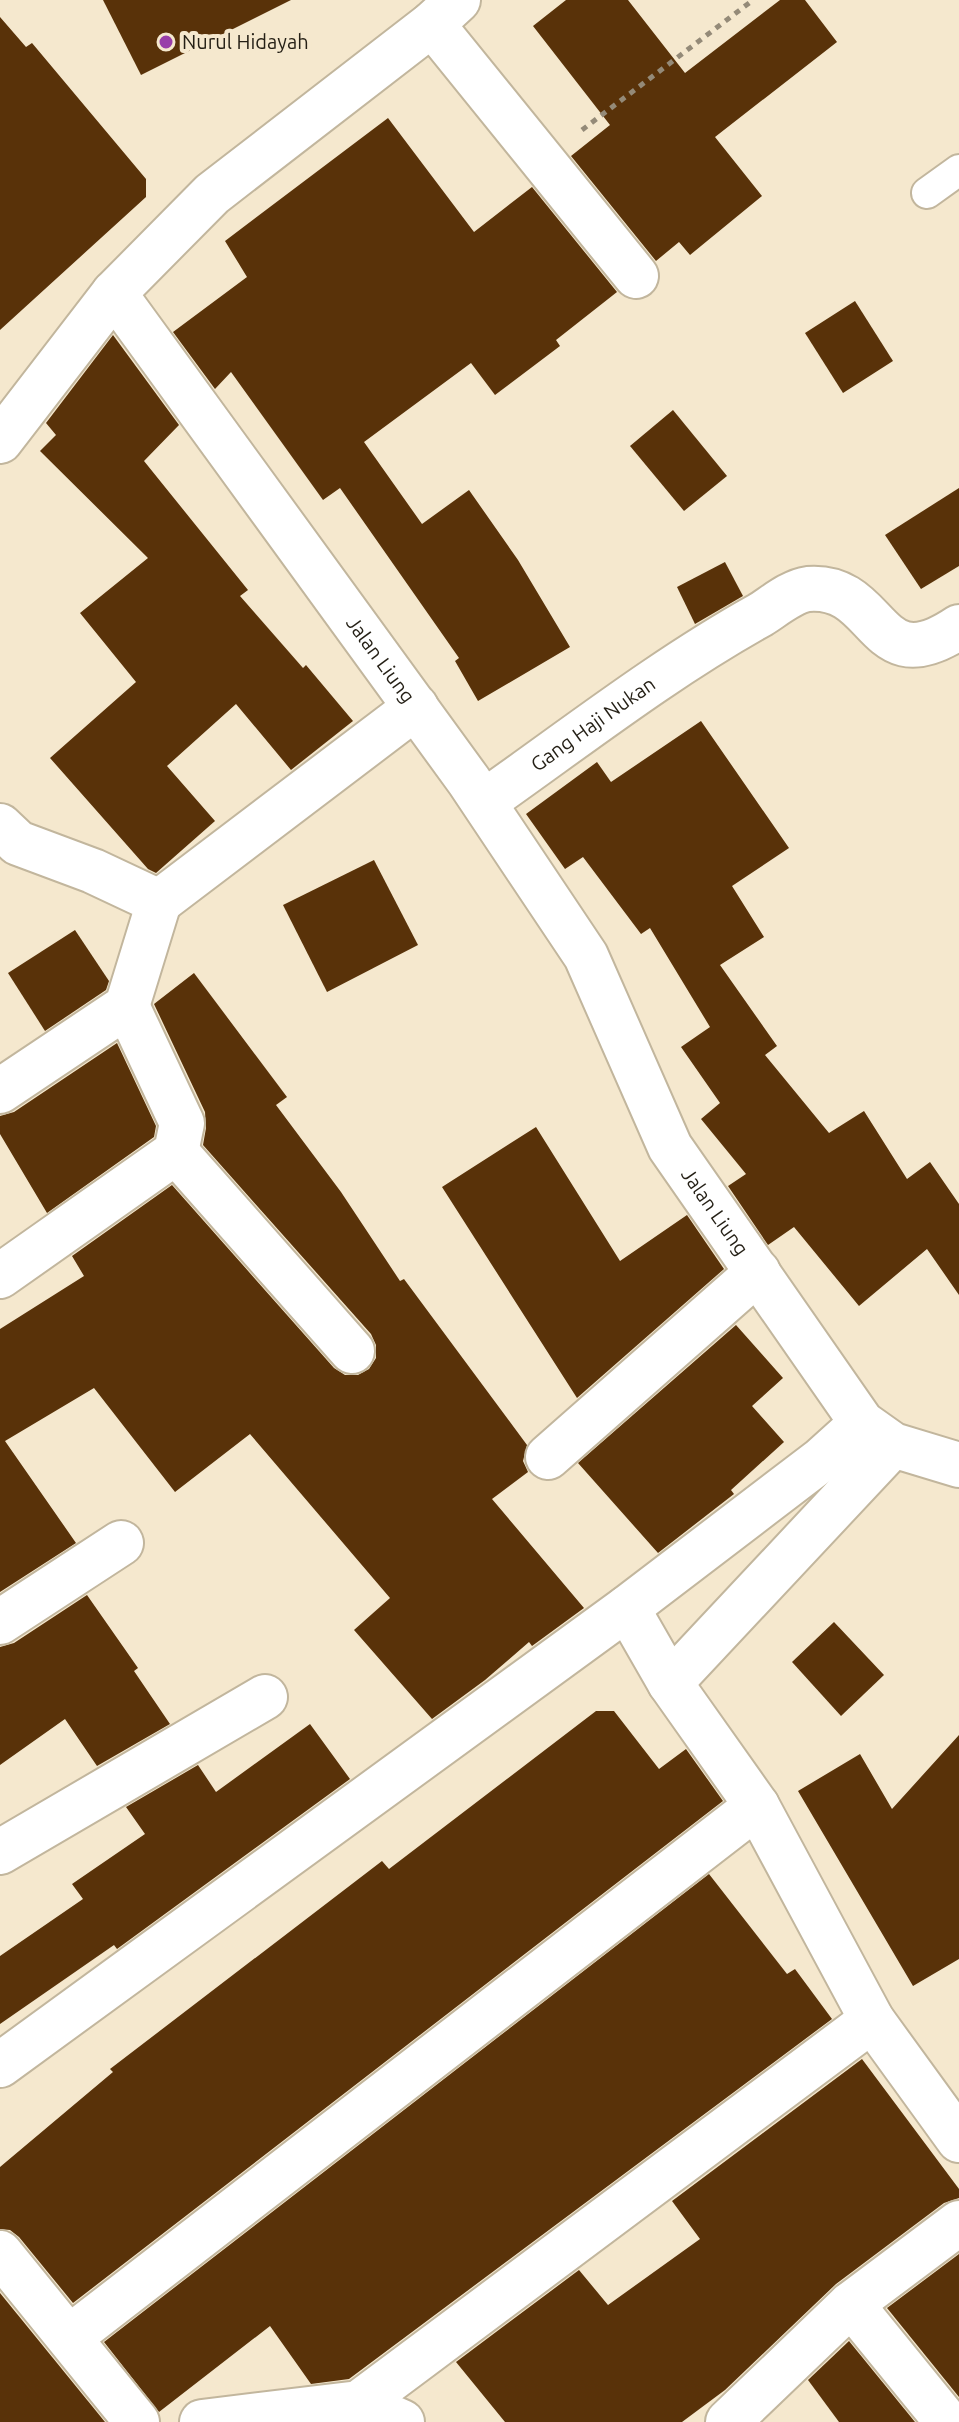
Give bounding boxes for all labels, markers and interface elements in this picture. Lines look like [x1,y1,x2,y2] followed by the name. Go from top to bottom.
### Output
[182,30,309,53] place label: Nurul Hidayah
[157,33,175,51] marker: Nurul Hidayah
[342,612,420,707] street label: Jalan Liung
[526,672,659,776] street label: Gang Haji Nukan
[677,1163,754,1259] street label: Jalan Liung

